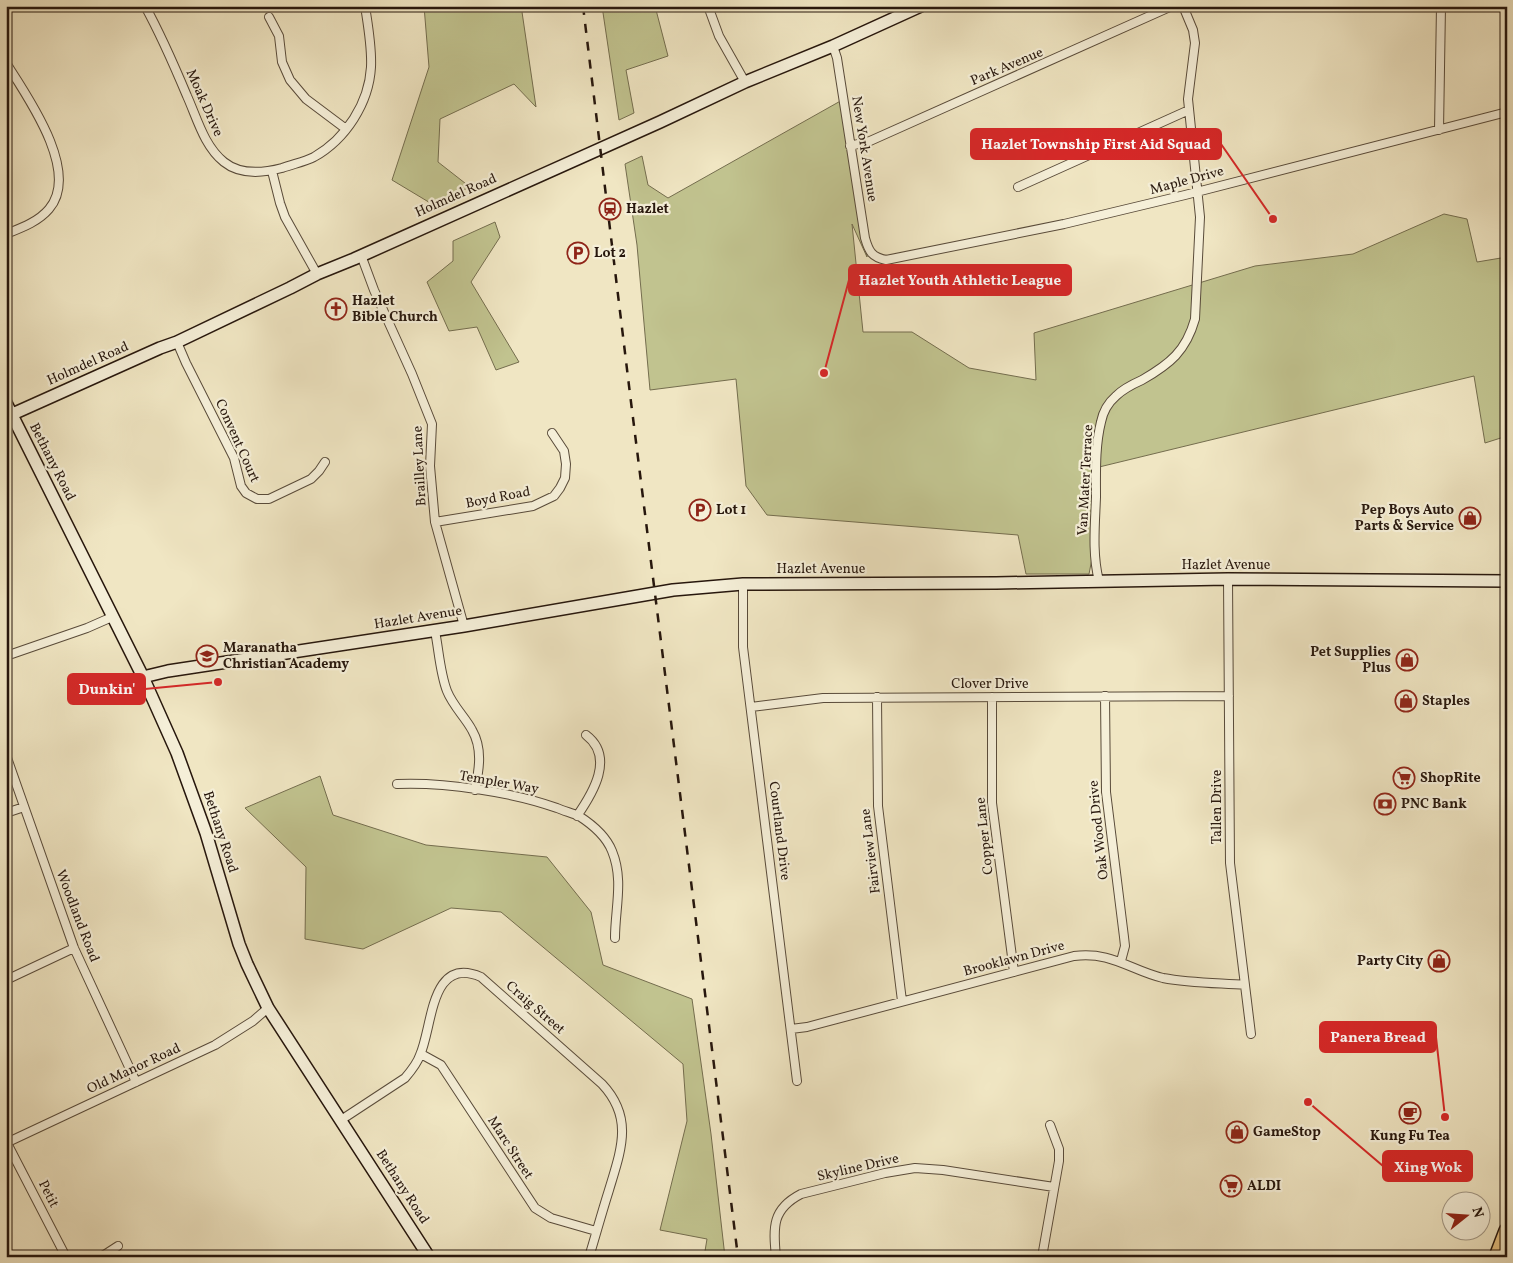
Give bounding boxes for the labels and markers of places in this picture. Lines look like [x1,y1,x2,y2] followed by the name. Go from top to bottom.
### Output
[971,129,1221,159] callout: Hazlet Township First Aid Squad
[598,197,622,221] station icon: Hazlet
[626,200,669,219] place label: Hazlet
[566,241,590,265] parking icon: Lot 2
[594,244,626,263] place label: Lot 2
[849,265,1071,295] callout: Hazlet Youth Athletic League
[352,292,438,327] place label: Hazlet Bible Church
[324,297,348,321] church icon: Hazlet Bible Church
[688,498,712,522] parking icon: Lot 1
[716,501,746,520] place label: Lot 1
[1355,501,1454,536] place label: Pep Boys Auto Parts & Service
[1458,506,1482,530] shop icon: Pep Boys Auto Parts & Service
[223,639,349,674] place label: Maranatha Christian Academy
[1310,643,1391,678] place label: Pet Supplies Plus
[195,644,219,668] school or university icon: Maranatha Christian Academy
[1395,648,1419,672] shop icon: Pet Supplies Plus
[68,674,145,704] callout: Dunkin'
[1394,689,1418,713] shop icon: Staples
[1422,692,1470,711] place label: Staples
[1392,766,1416,790] supermarket icon: ShopRite
[1420,769,1481,788] place label: ShopRite
[1373,792,1397,816] bank icon: PNC Bank
[1401,795,1467,814] place label: PNC Bank
[1427,949,1451,973] shop icon: Party City
[1357,952,1423,971] place label: Party City
[1320,1022,1436,1052] callout: Panera Bread
[1398,1101,1422,1125] cafe icon: Kung Fu Tea
[1225,1120,1249,1144] shop icon: GameStop
[1253,1123,1321,1142] place label: GameStop
[1370,1127,1450,1146] place label: Kung Fu Tea
[1383,1151,1472,1181] callout: Xing Wok
[1219,1174,1243,1198] supermarket icon: ALDI
[1247,1177,1281,1196] place label: ALDI

